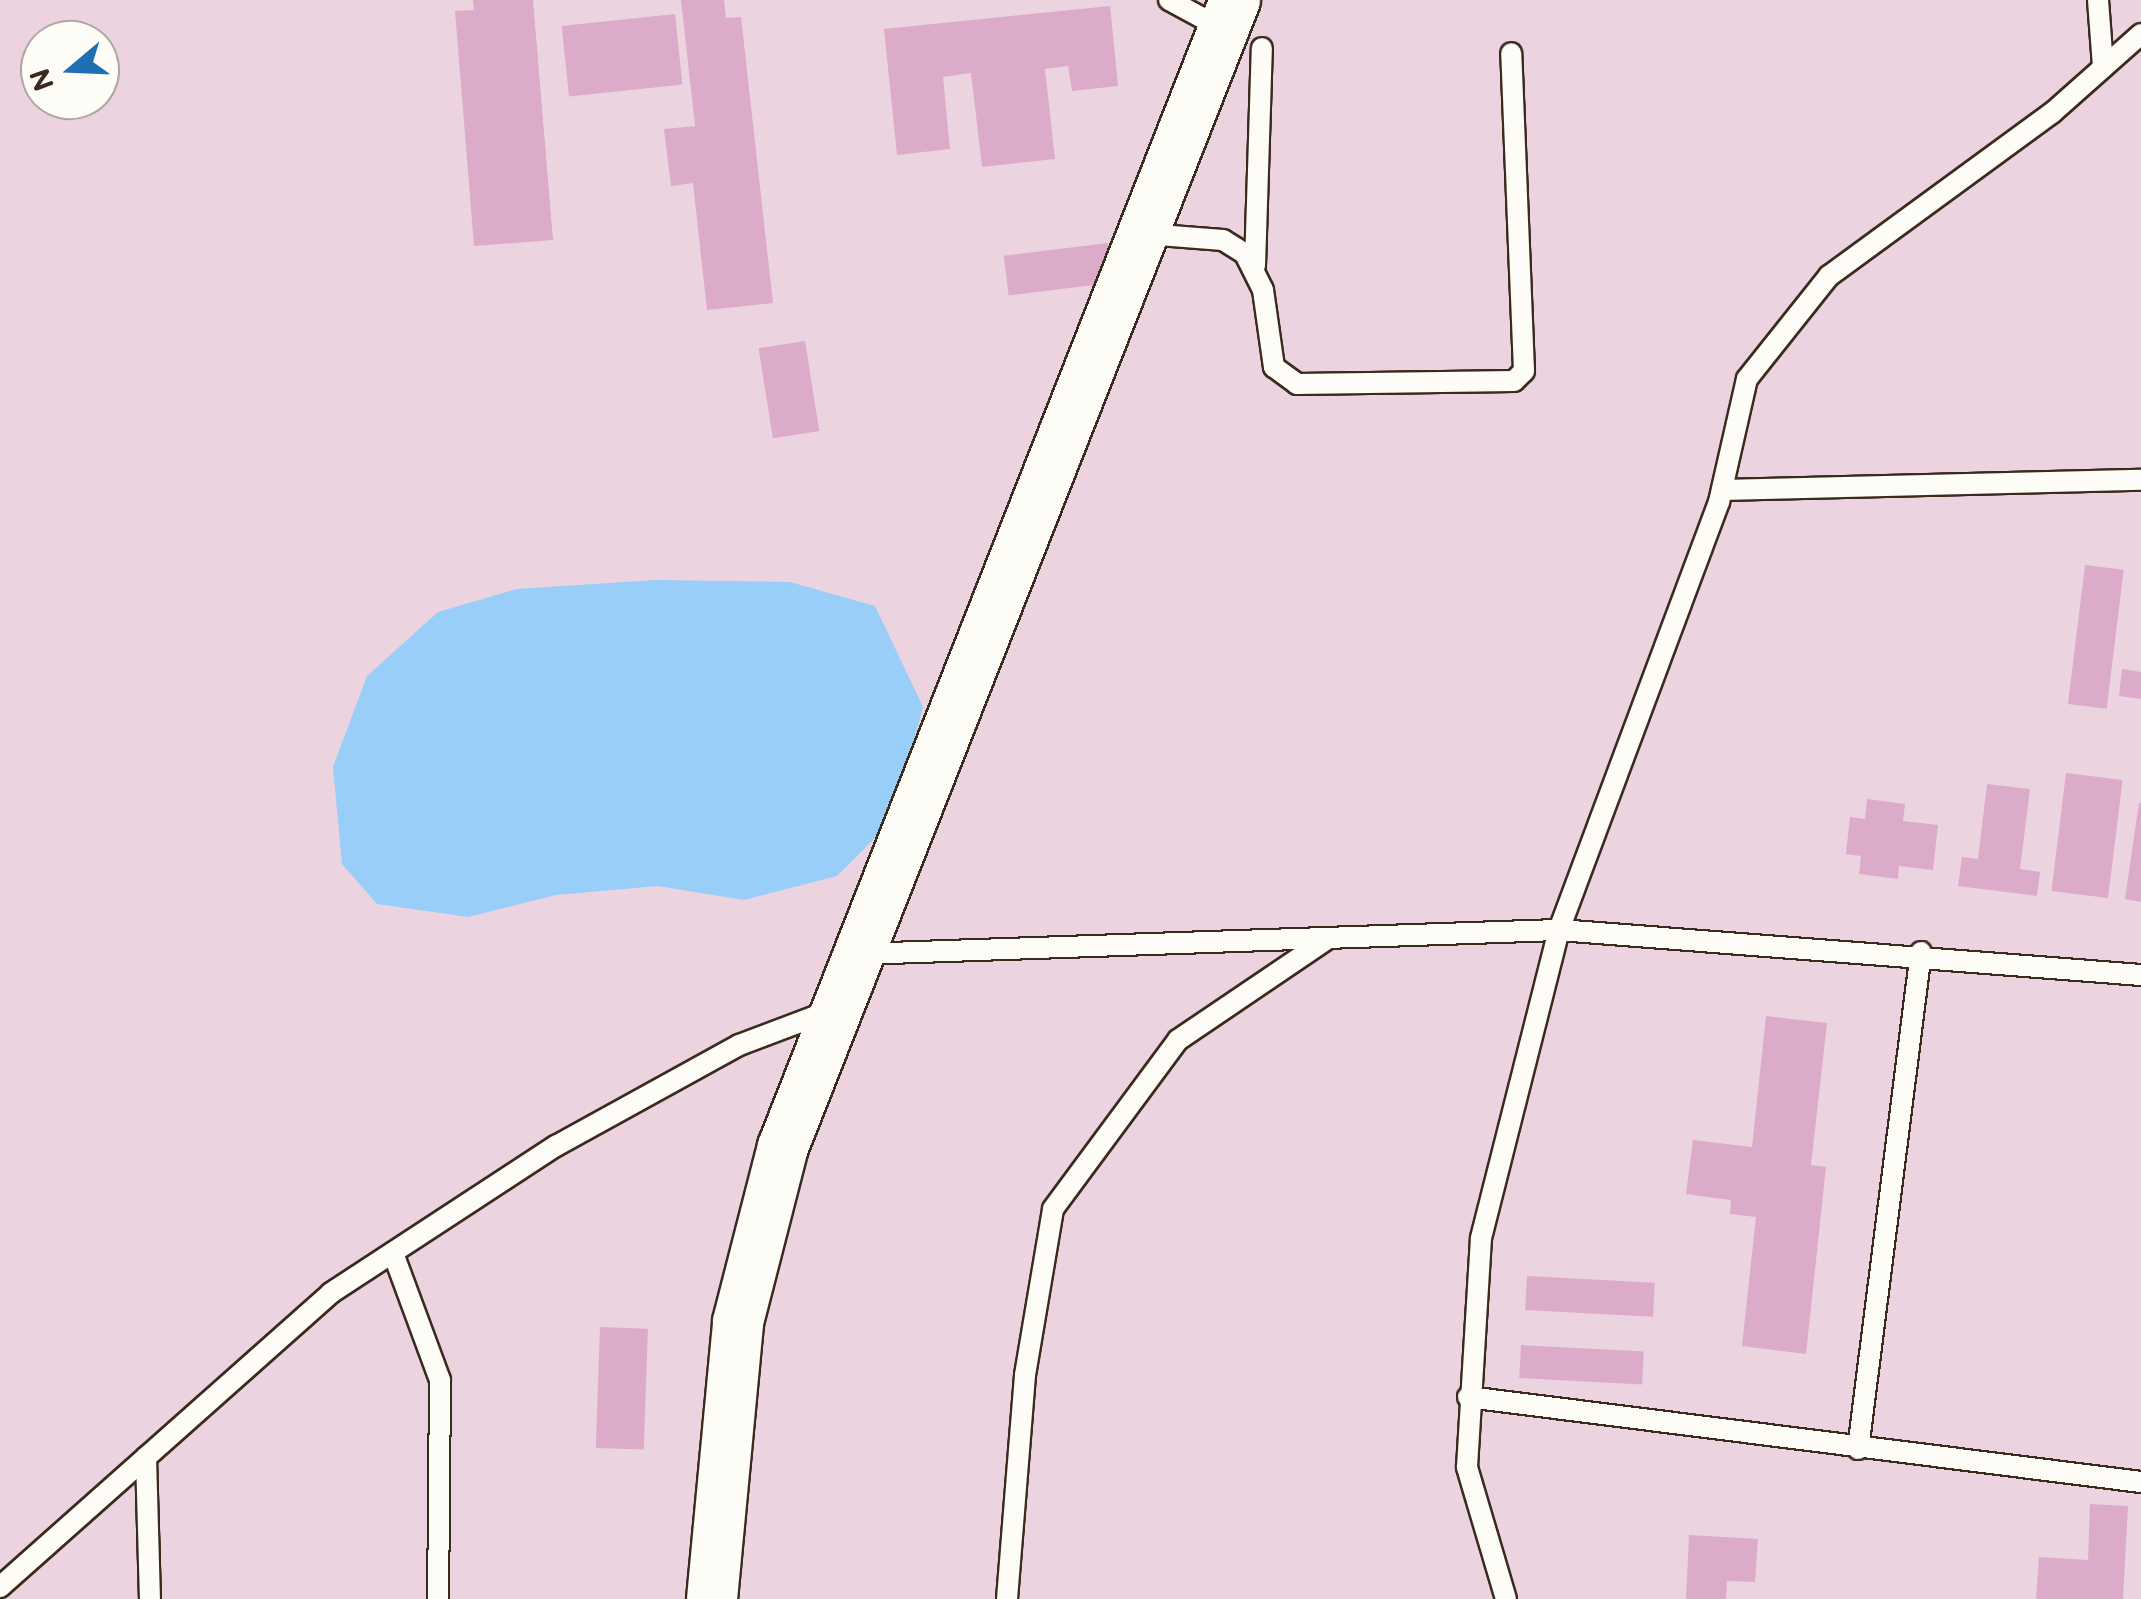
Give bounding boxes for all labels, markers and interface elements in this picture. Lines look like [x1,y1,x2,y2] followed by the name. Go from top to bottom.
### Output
[20,20,120,120] north arrow
[24,64,62,95] text: N

